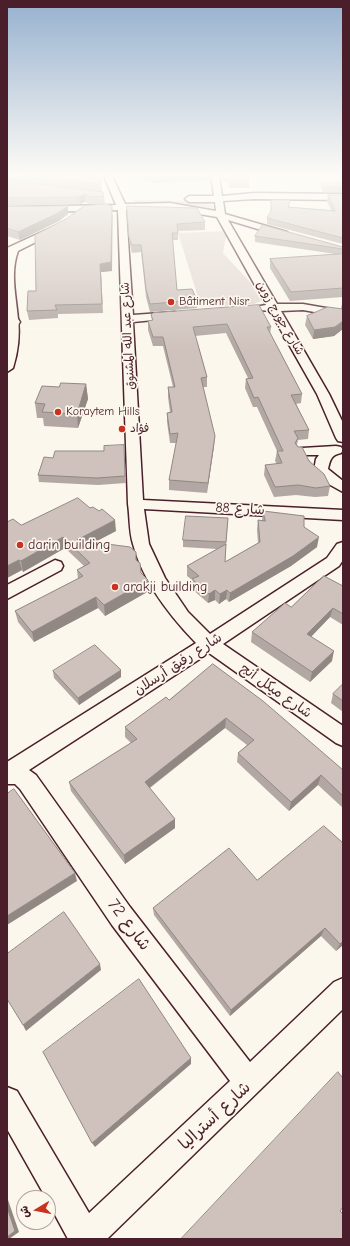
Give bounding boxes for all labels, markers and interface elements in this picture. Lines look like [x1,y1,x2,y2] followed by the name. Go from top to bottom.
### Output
[253,278,307,358] street label: شارع جورج زوين
[118,282,138,390] street label: شارع عبد الله المشنوق
[179,295,249,309] place label: Bâtiment Nisr
[166,297,176,307] marker: Bâtiment Nisr
[66,405,140,419] place label: Koraytem Hills
[53,407,63,417] marker: Koraytem Hills
[130,422,149,436] place label: فؤاد
[117,424,127,434] marker: فؤاد
[215,499,265,519] street label: شارع 88
[28,537,110,553] place label: darin building
[15,540,25,550] marker: darin building
[123,579,207,595] place label: arakji building
[110,582,120,592] marker: arakji building
[131,629,225,699] street label: شارع رفيق أرسلان
[237,660,315,722] street label: شارع ميكل أنج
[103,895,155,955] street label: شارع 72
[175,1078,255,1154] street label: شارع أستراليا
[16,1190,56,1230] north arrow
[17,1205,32,1219] text: ش

